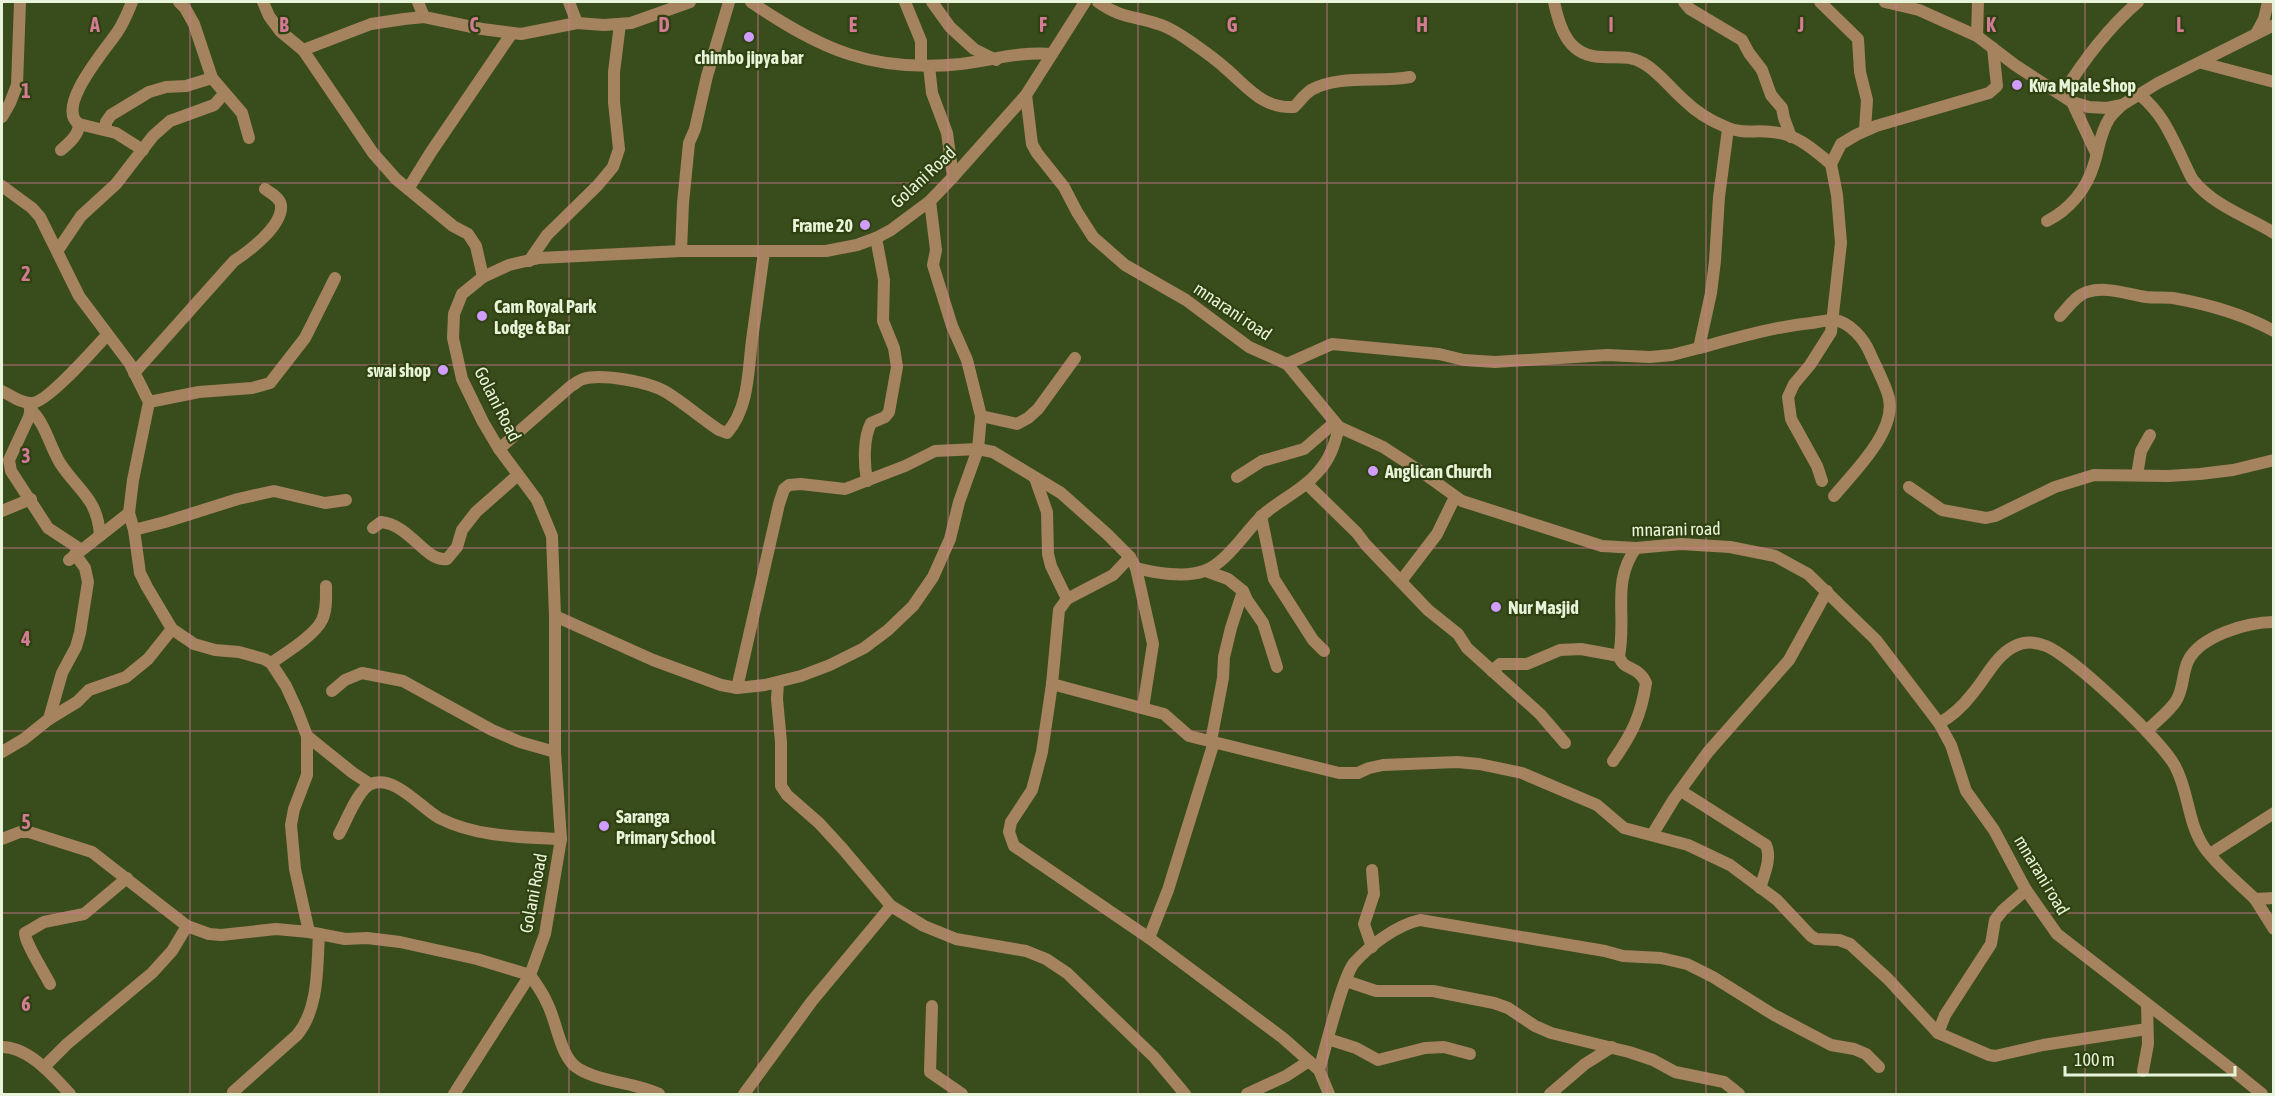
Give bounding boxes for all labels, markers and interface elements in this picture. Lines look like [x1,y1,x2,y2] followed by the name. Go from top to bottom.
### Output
[89,13,100,36] text: A
[279,13,289,36] text: B
[470,13,479,36] text: C
[658,13,670,36] text: D
[849,13,858,36] text: E
[1039,13,1047,36] text: F
[1227,13,1238,36] text: G
[1416,13,1428,36] text: H
[1608,13,1614,36] text: I
[1797,13,1804,36] text: J
[1986,13,1996,36] text: K
[2176,13,2184,36] text: L
[742,30,756,44] marker: chimbo jipya bar
[695,47,804,68] place label: chimbo jipya bar
[2029,75,2136,96] place label: Kwa Mpale Shop
[2010,78,2024,92] marker: Kwa Mpale Shop
[21,79,31,102] text: 1
[886,142,960,212] street label: Golani Road
[792,215,853,236] place label: Frame 20
[858,218,872,232] marker: Frame 20
[21,262,31,285] text: 2
[1190,277,1276,345] street label: mnarani road
[494,296,597,338] place label: Cam Royal Park Lodge & Bar
[475,309,489,323] marker: Cam Royal Park Lodge & Bar
[367,360,431,381] place label: swai shop
[436,363,450,377] marker: swai shop
[470,363,526,445] street label: Golani Road
[21,444,31,467] text: 3
[1384,461,1492,482] place label: Anglican Church
[1366,464,1380,478] marker: Anglican Church
[1631,518,1721,540] street label: mnarani road
[1508,597,1579,618] place label: Nur Masjid
[1489,600,1503,614] marker: Nur Masjid
[20,627,31,650] text: 4
[616,806,716,848] place label: Saranga Primary School
[21,810,31,833] text: 5
[597,819,611,833] marker: Saranga Primary School
[2010,831,2074,919] street label: mnarani road
[515,851,551,935] street label: Golani Road
[21,992,31,1015] text: 6
[2065,1039,2234,1077] scale bar
[2074,1049,2115,1070] text: 100 m

